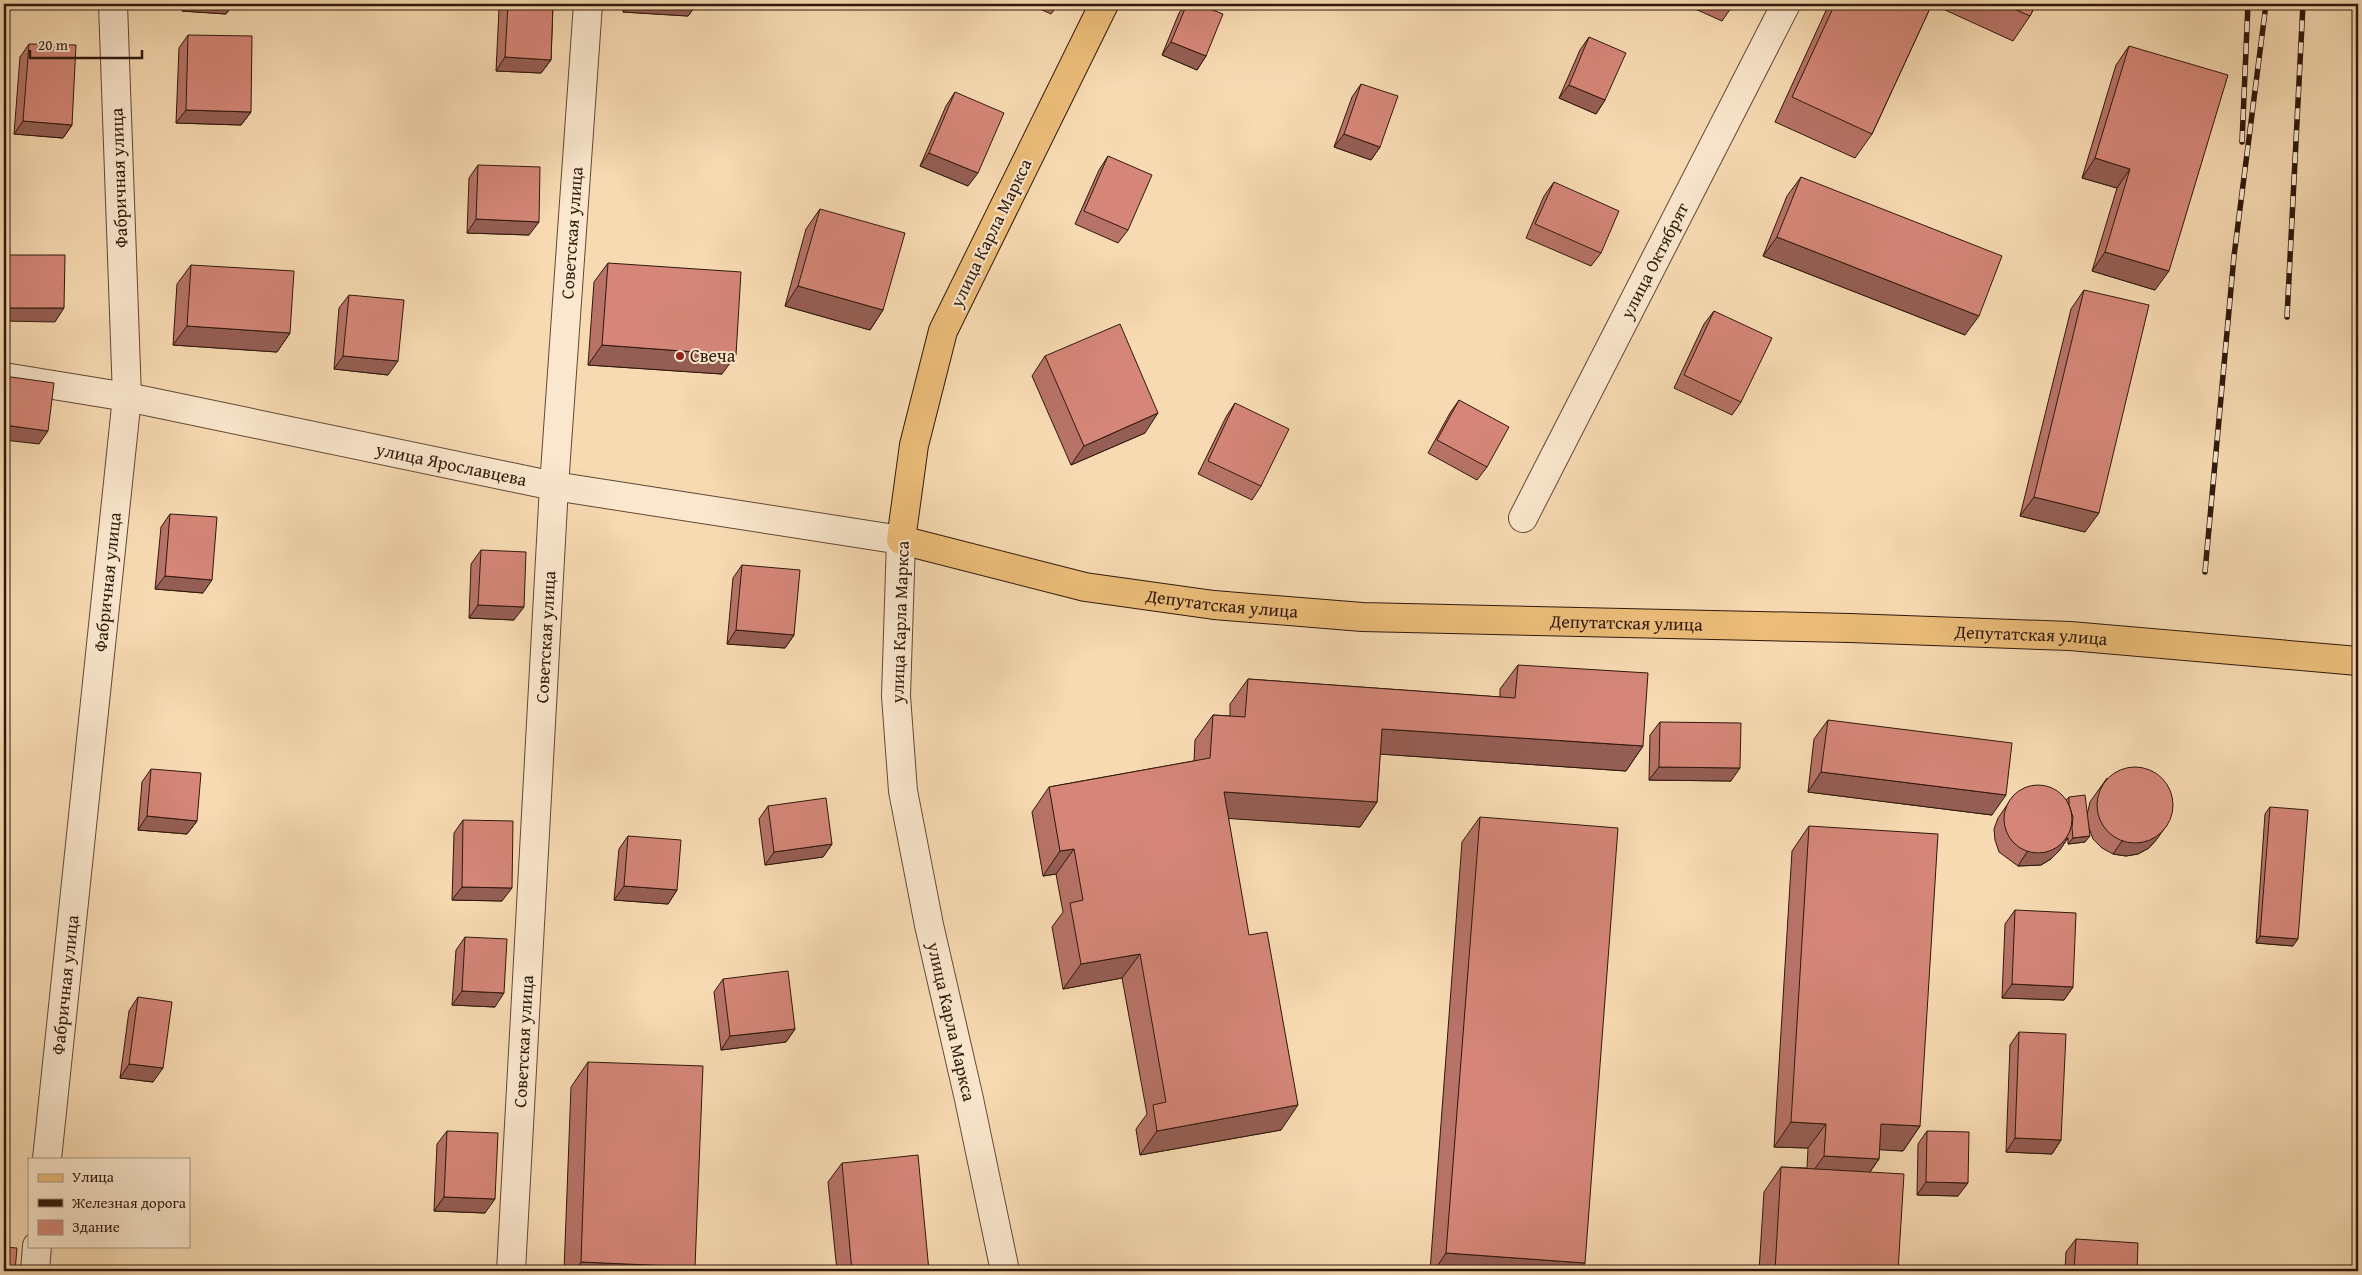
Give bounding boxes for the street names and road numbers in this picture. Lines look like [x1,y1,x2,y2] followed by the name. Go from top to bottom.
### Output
[103,107,134,249] street label: Фабричная улица
[942,153,1039,313] street label: улица Карла Маркса
[553,165,590,300] street label: Советская улица
[1613,197,1695,324] street label: улица Октябрят
[373,435,530,493] street label: улица Ярославцева
[86,511,128,653] street label: Фабричная улица
[883,540,916,705] street label: улица Карла Маркса
[528,570,562,704] street label: Советская улица
[1143,582,1300,625] street label: Депутатская улица
[1549,607,1703,638] street label: Депутатская улица
[1953,618,2109,652] street label: Депутатская улица
[44,913,86,1056] street label: Фабричная улица
[920,938,983,1104] street label: улица Карла Маркса
[506,974,540,1108] street label: Советская улица

